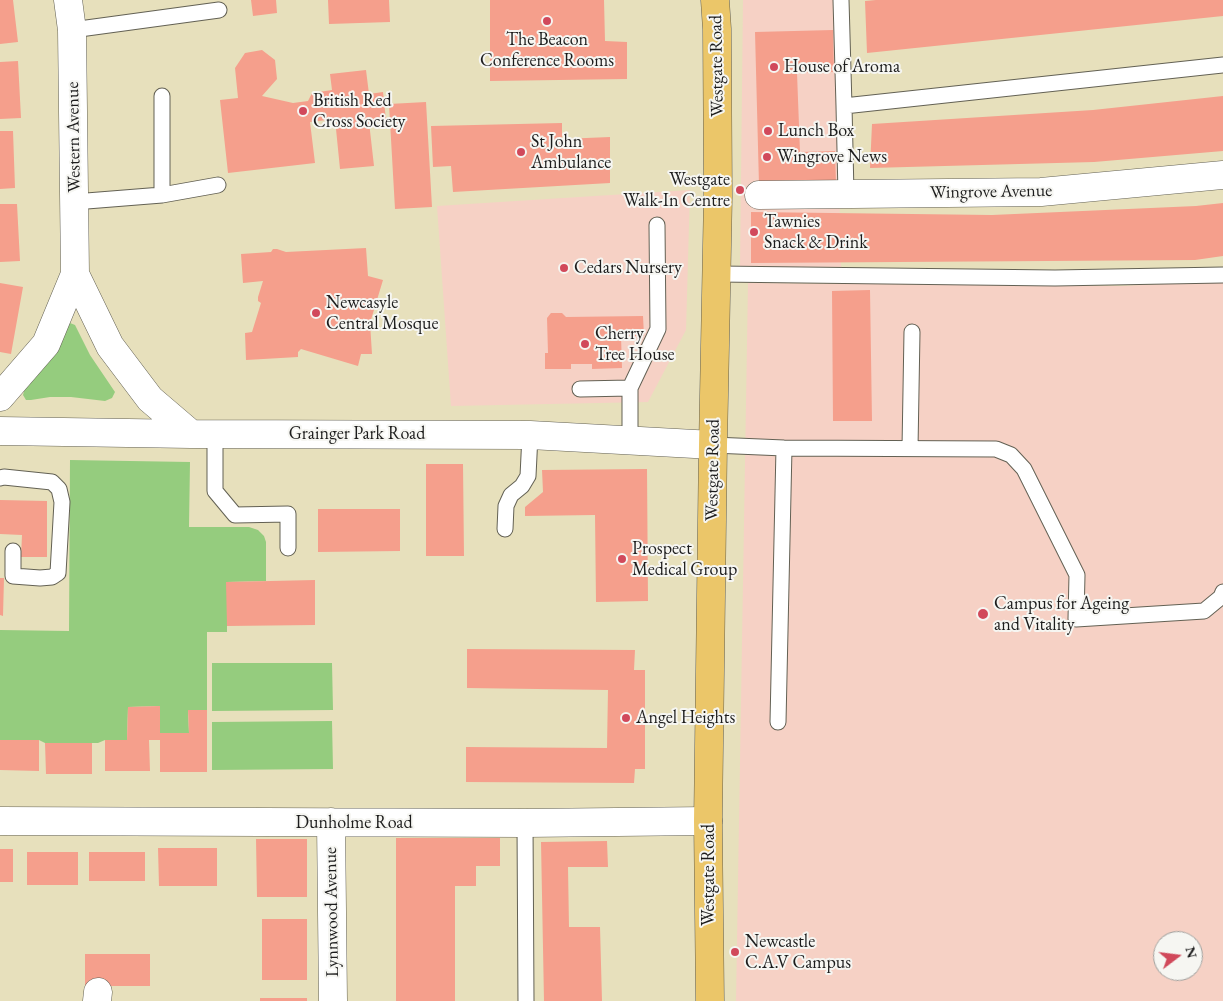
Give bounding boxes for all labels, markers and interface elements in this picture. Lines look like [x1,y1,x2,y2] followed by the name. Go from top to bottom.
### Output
[541,15,553,27] marker: The Beacon Conference Rooms
[705,15,729,117] street label: Westgate Road
[480,29,614,72] place label: The Beacon Conference Rooms
[784,56,900,78] place label: House of Aroma
[768,61,780,73] marker: House of Aroma
[62,81,86,193] street label: Western Avenue
[313,90,406,132] place label: British Red Cross Society
[297,105,309,117] marker: British Red Cross Society
[778,120,854,142] place label: Lunch Box
[762,125,774,137] marker: Lunch Box
[531,131,611,173] place label: St John Ambulance
[515,146,527,158] marker: St John Ambulance
[777,146,887,168] place label: Wingrove News
[761,151,773,163] marker: Wingrove News
[623,169,730,212] place label: Westgate Walk-In Centre
[930,180,1052,204] street label: Wingrove Avenue
[734,184,746,196] marker: Westgate Walk-In Centre
[764,211,868,253] place label: Tawnies Snack & Drink
[748,226,760,238] marker: Tawnies Snack & Drink
[574,257,682,279] place label: Cedars Nursery
[558,262,570,274] marker: Cedars Nursery
[326,292,439,334] place label: Newcasyle Central Mosque
[310,307,322,319] marker: Newcasyle Central Mosque
[595,323,675,366] place label: Cherry Tree House
[579,338,591,350] marker: Cherry Tree House
[701,419,725,521] street label: Westgate Road
[289,423,425,445] street label: Grainger Park Road
[632,538,737,580] place label: Prospect Medical Group
[616,553,628,565] marker: Prospect Medical Group
[994,593,1129,636] place label: Campus for Ageing and Vitality
[976,607,990,621] marker: Campus for Ageing and Vitality
[636,707,735,729] place label: Angel Heights
[620,712,632,724] marker: Angel Heights
[295,812,413,834] street label: Dunholme Road
[698,824,720,926] street label: Westgate Road
[320,847,344,977] street label: Lynnwood Avenue
[745,931,851,974] place label: Newcastle C.A.V Campus
[1153,931,1203,981] north arrow
[1181,945,1202,960] text: N
[729,946,741,958] marker: Newcastle C.A.V Campus

